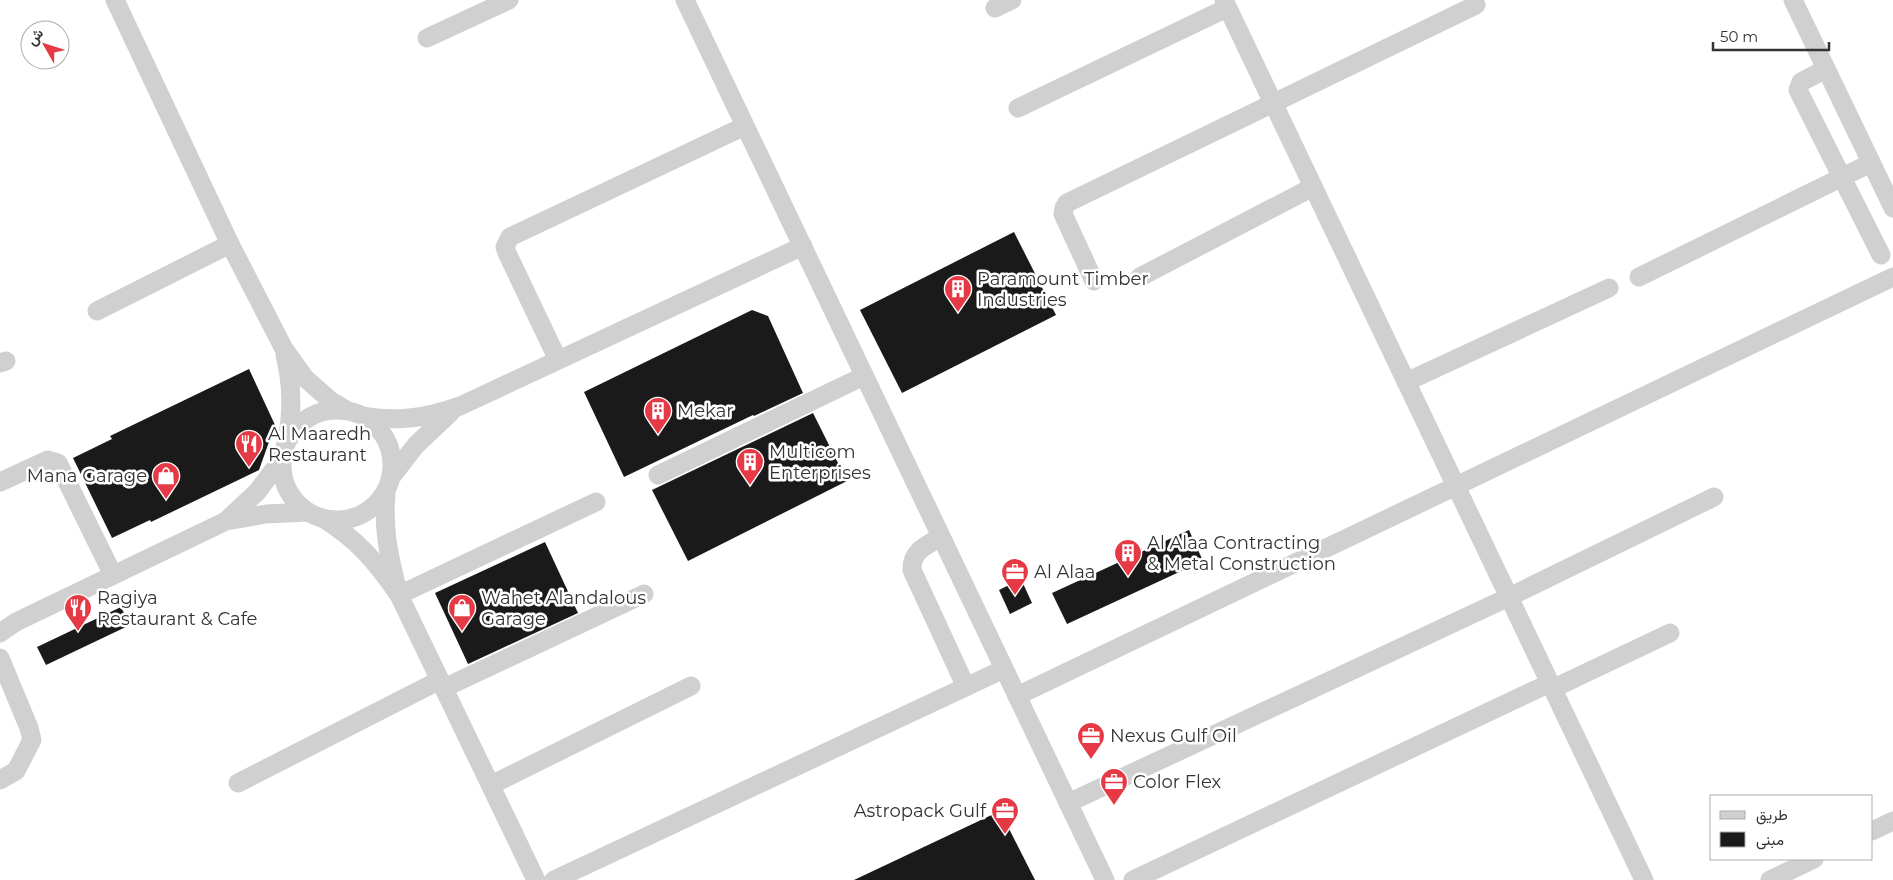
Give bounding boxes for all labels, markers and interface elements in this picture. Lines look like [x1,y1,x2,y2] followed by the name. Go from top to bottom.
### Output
[20,20,70,70] north arrow
[1713,20,1829,52] scale bar
[23,24,47,49] text: ش
[1720,27,1758,46] text: 50 m
[977,268,1149,311] place label: Paramount Timber Industries
[943,274,973,313] building icon: Paramount Timber Industries
[643,396,673,435] building icon: Mekar
[677,400,733,422] place label: Mekar
[268,423,371,466] place label: Al Maaredh Restaurant
[234,429,264,468] restaurant icon: Al Maaredh Restaurant
[769,441,871,484] place label: Multicom Enterprises
[735,447,765,486] building icon: Multicom Enterprises
[151,461,181,500] shop icon: Mana Garage
[27,465,147,487] place label: Mana Garage
[1147,532,1336,575] place label: Al Alaa Contracting & Metal Construction
[1113,538,1143,577] building icon: Al Alaa Contracting & Metal Construction
[1000,557,1030,596] office icon: Al Alaa
[1034,561,1095,583] place label: Al Alaa
[97,587,258,630] place label: Ragiya Restaurant & Cafe
[481,587,646,630] place label: Wahet Alandalous Garage
[63,593,93,632] restaurant icon: Ragiya Restaurant & Cafe
[447,593,477,632] shop icon: Wahet Alandalous Garage
[1076,721,1106,760] office icon: Nexus Gulf Oil
[1110,725,1237,747] place label: Nexus Gulf Oil
[1099,767,1129,806] office icon: Color Flex
[1133,771,1222,793] place label: Color Flex
[1710,795,1873,860] legend
[990,796,1020,835] office icon: Astropack Gulf
[854,800,987,822] place label: Astropack Gulf
[1756,805,1788,825] text: طريق
[1756,830,1784,850] text: مبنى

